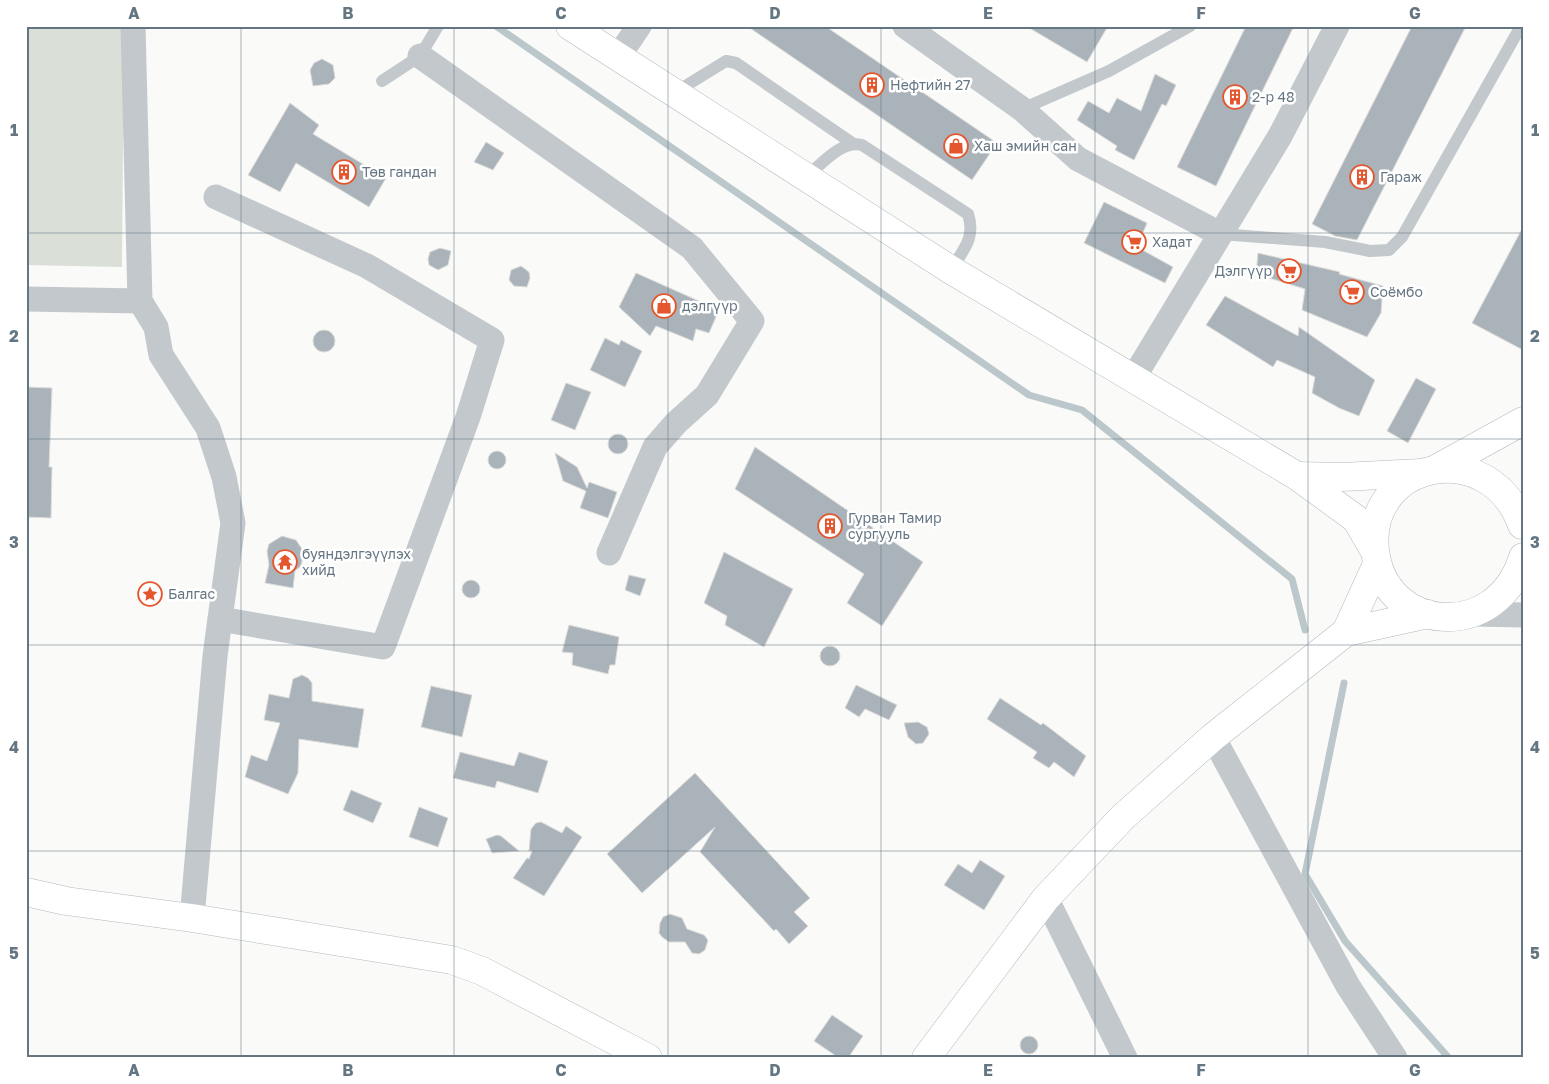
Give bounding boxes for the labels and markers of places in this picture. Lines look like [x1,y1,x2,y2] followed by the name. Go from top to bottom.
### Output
[859,72,885,98] building icon: Нефтийн 27
[890,76,971,93] place label: Нефтийн 27
[1222,84,1248,110] building icon: 2-р 48
[1252,88,1295,105] place label: 2-р 48
[943,133,969,159] shop icon: Хаш эмийн сан
[974,137,1077,154] place label: Хаш эмийн сан
[331,159,357,185] building icon: Төв гандан
[362,163,437,180] place label: Төв гандан
[1349,164,1375,190] building icon: Гараж
[1380,168,1422,185] place label: Гараж
[1121,229,1147,255] supermarket icon: Хадат
[1152,233,1192,250] place label: Хадат
[1276,258,1302,284] supermarket icon: Дэлгүүр
[1215,262,1272,279] place label: Дэлгүүр
[1339,279,1365,305] supermarket icon: Соёмбо
[1370,283,1423,300] place label: Соёмбо
[651,293,677,319] shop icon: дэлгүүр
[682,297,738,314] place label: дэлгүүр
[848,509,942,542] place label: Гурван Тамир сургууль
[817,513,843,539] building icon: Гурван Тамир сургууль
[302,545,411,578] place label: буяндэлгэүүлэх хийд
[272,549,298,575] temple icon: буяндэлгэүүлэх хийд
[137,581,163,607] place icon: Балгас
[168,585,215,602] place label: Балгас

